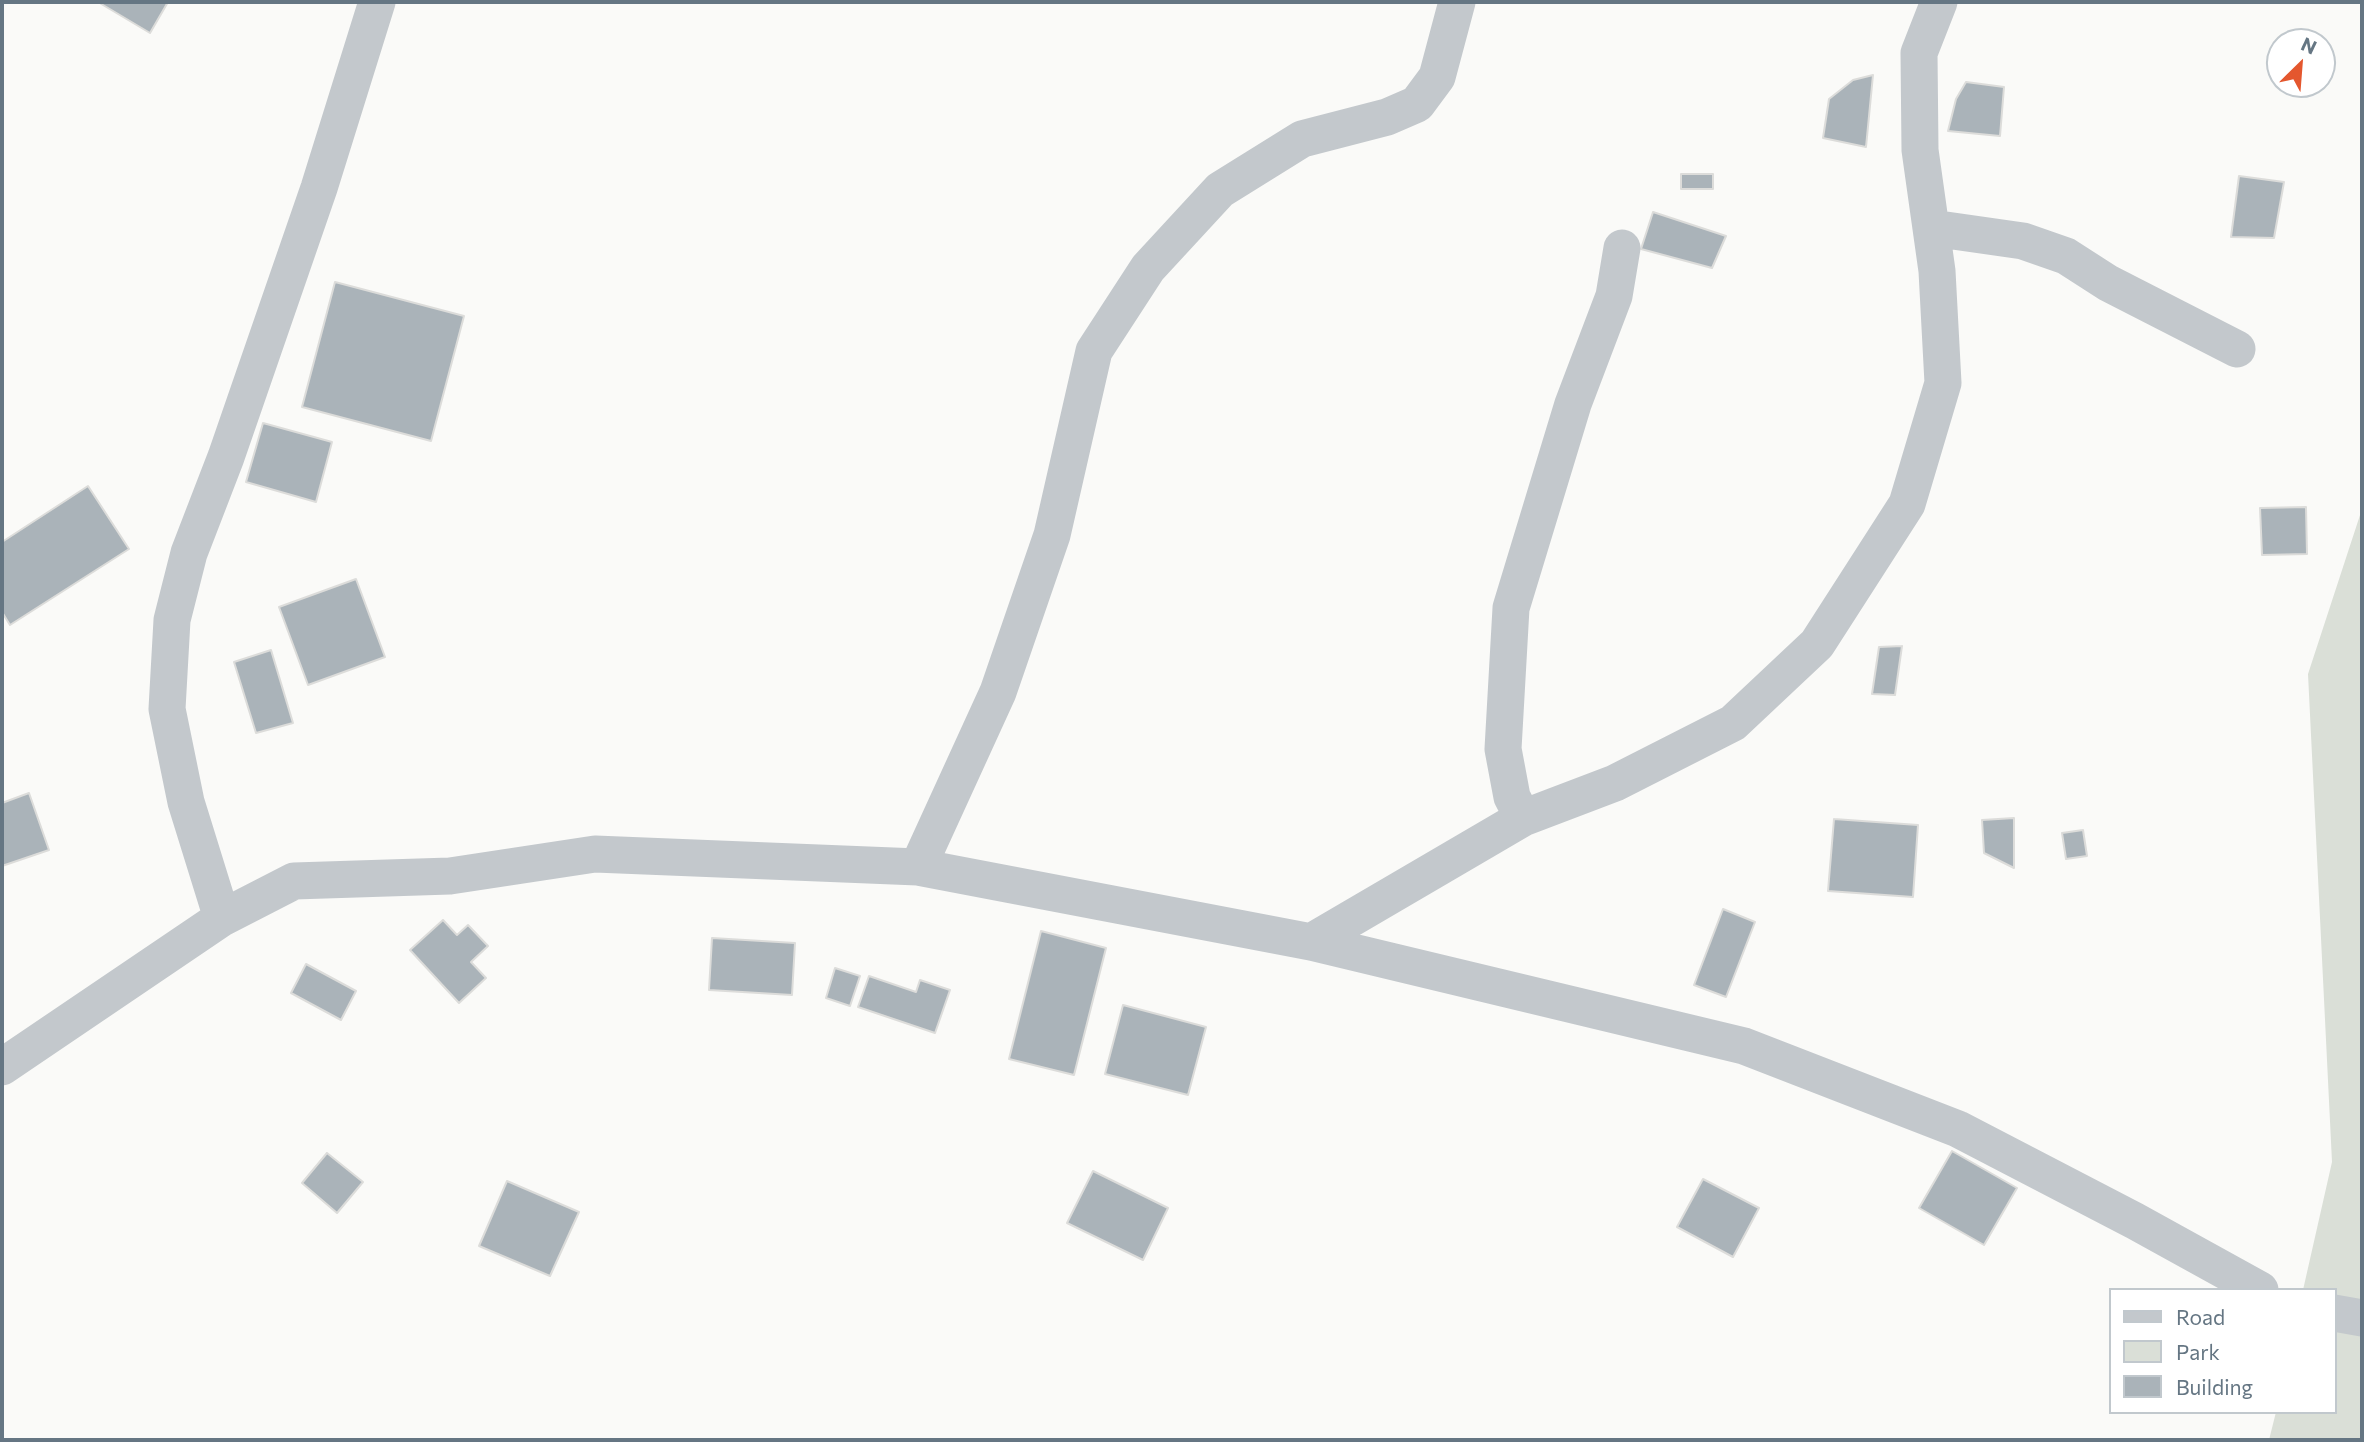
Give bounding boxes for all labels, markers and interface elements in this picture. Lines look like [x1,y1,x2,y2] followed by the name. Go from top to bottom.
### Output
[2266,28,2336,98] north arrow
[2298,32,2321,59] text: N
[2108,1288,2336,1414] legend
[2176,1304,2225,1329] text: Road
[2176,1339,2220,1364] text: Park
[2176,1374,2253,1399] text: Building

